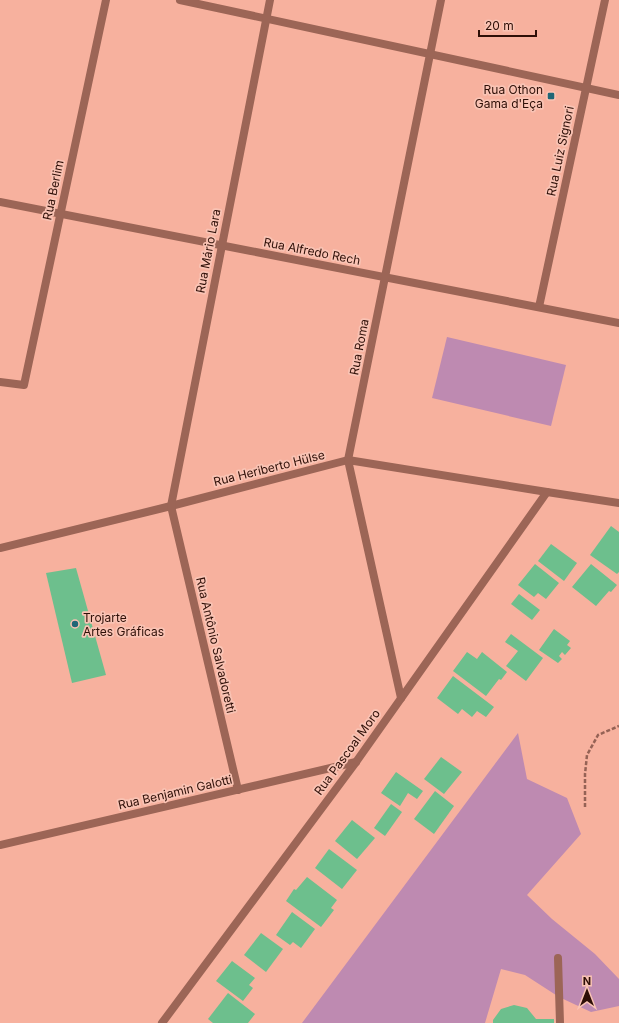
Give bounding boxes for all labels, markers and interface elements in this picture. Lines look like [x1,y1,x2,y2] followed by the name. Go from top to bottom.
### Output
[479,12,536,38] scale bar
[485,18,514,33] text: 20 m
[475,82,543,111] place label: Rua Othon Gama d'Eça
[546,91,556,101] marker: Rua Othon Gama d'Eça
[543,105,577,197] street label: Rua Luiz Signori
[39,159,67,221] street label: Rua Berlim
[192,208,224,294] street label: Rua Mário Lara
[262,234,362,268] street label: Rua Alfredo Rech
[346,318,372,376] street label: Rua Roma
[212,447,326,489] street label: Rua Heriberto Hülse
[193,576,239,715] street label: Rua Antônio Salvadoretti
[83,610,164,639] place label: Trojarte Artes Gráficas
[70,619,80,629] marker: Trojarte Artes Gráficas
[311,706,383,798] street label: Rua Pascoal Moro
[116,772,234,812] street label: Rua Benjamin Galotti
[567,971,607,1011] north arrow
[583,974,591,988] text: N

